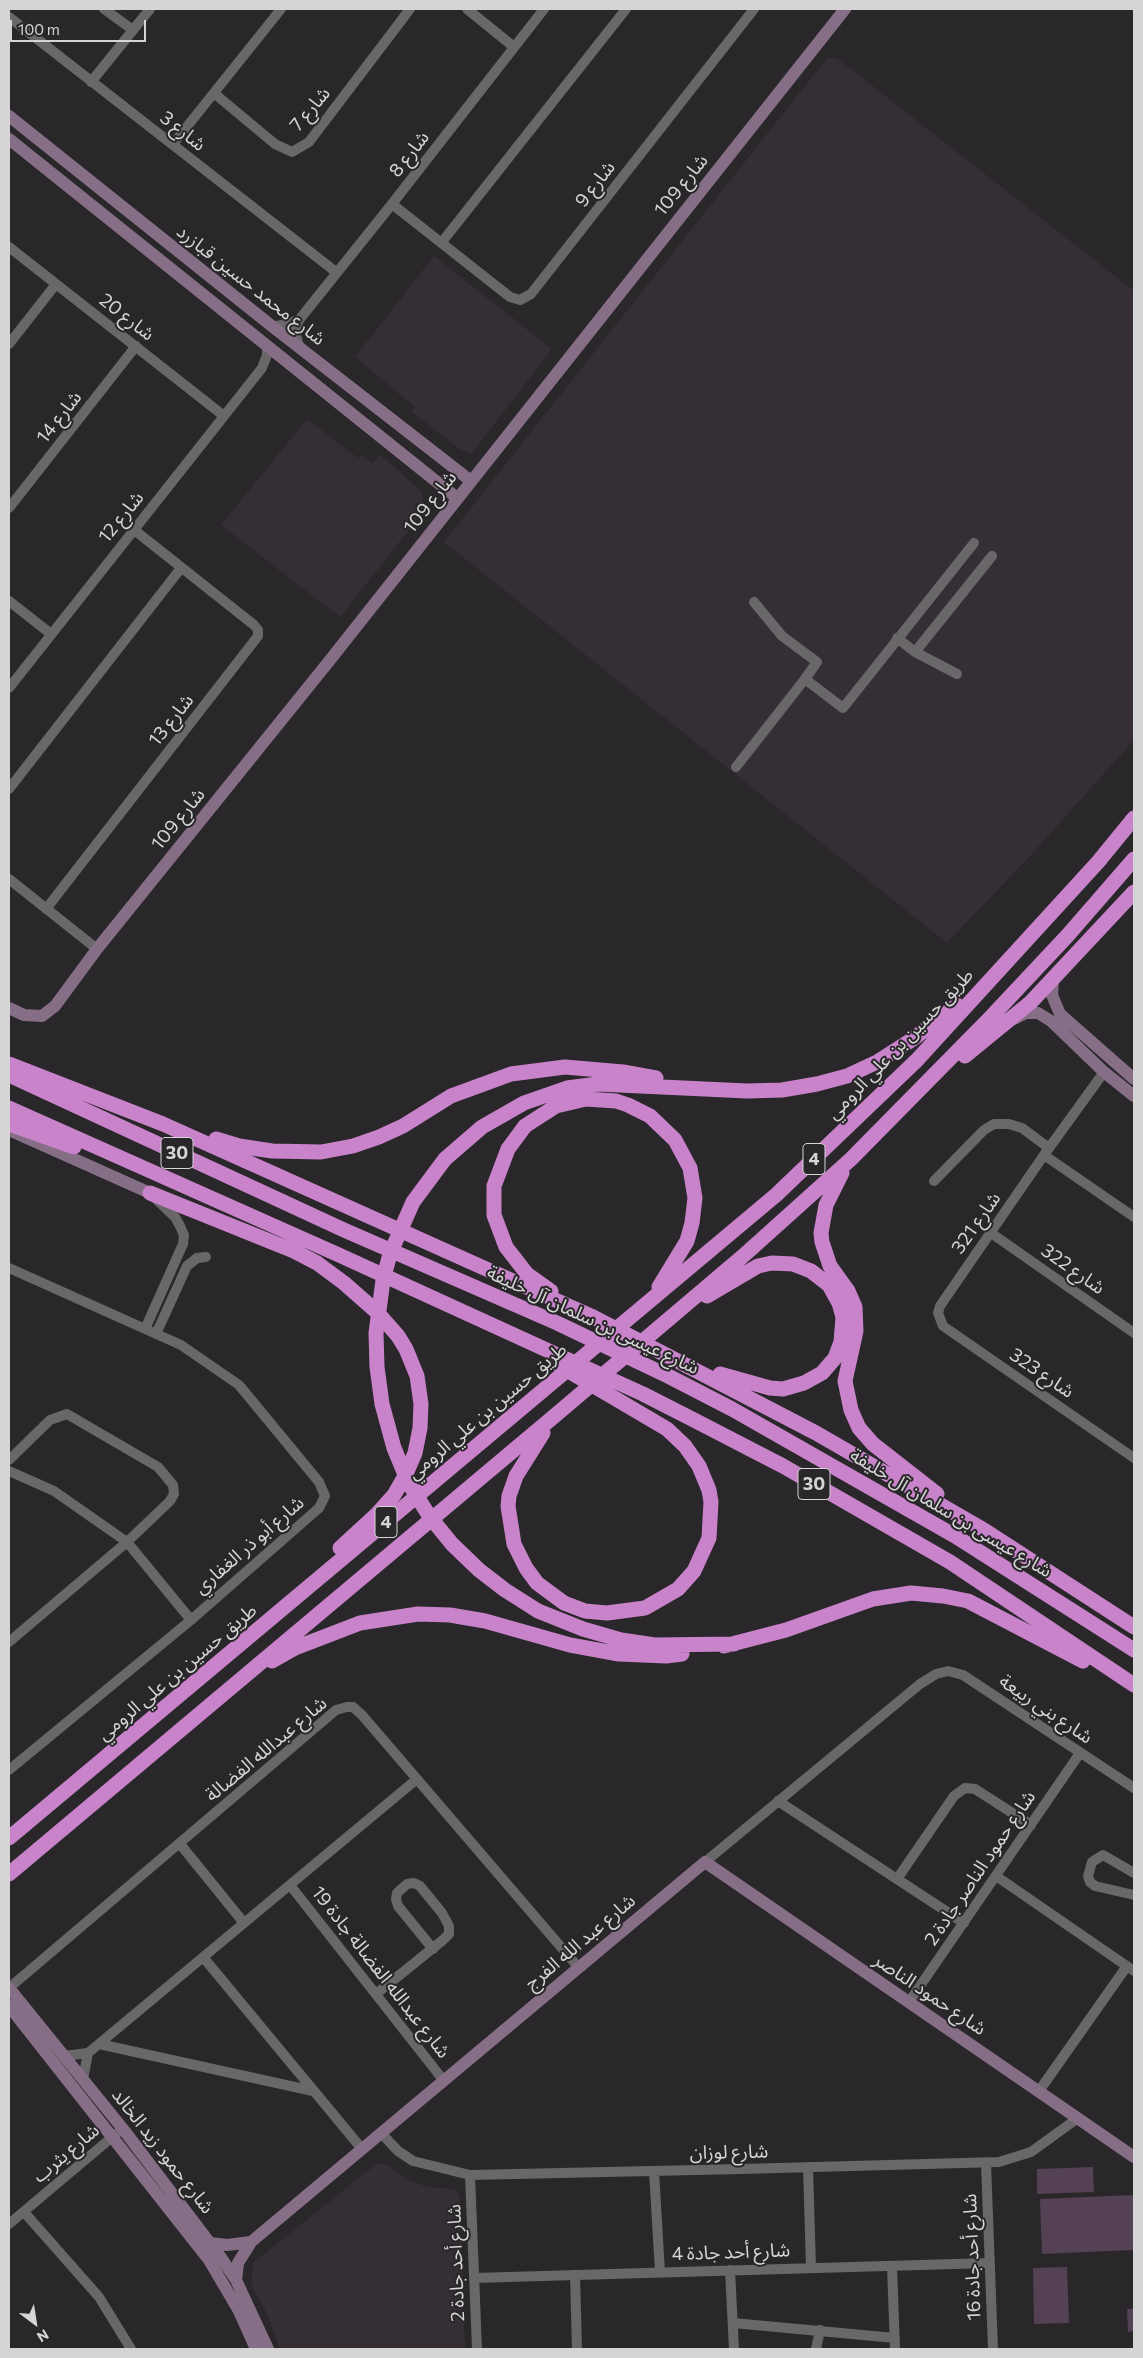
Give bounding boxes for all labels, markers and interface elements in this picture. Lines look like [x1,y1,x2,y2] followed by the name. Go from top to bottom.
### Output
[12,10,149,42] scale bar
[18,20,60,38] text: 100 m
[285,82,335,136] street label: شارع 7
[156,106,210,156] street label: شارع 3
[384,126,434,182] street label: شارع 8
[649,150,713,220] street label: شارع 109
[570,156,620,212] street label: شارع 9
[172,220,330,350] street label: شارع محمد حسين قبازرد
[95,288,159,346] street label: شارع 20
[31,386,87,448] street label: شارع 14
[399,466,461,538] street label: شارع 109
[93,487,149,547] street label: شارع 12
[144,689,198,751] street label: شارع 13
[146,784,210,854] street label: شارع 109
[822,964,978,1124] street label: طريق حسين بن علي الرومي
[161,1138,193,1168] road number: 30
[803,1144,825,1174] road number: 4
[947,1188,1005,1258] street label: شارع 321
[1037,1239,1109,1299] street label: شارع 322
[483,1261,703,1379] street label: شارع عيسى بن سلمان آل خليفة
[403,1338,571,1484] street label: طريق حسين بن علي الرومي
[1005,1343,1079,1403] street label: شارع 323
[846,1444,1056,1582] street label: شارع عيسى بن سلمان آل خليفة
[798,1468,830,1500] road number: 30
[189,1491,309,1599] street label: شارع أبو ذر الغفاري
[375,1506,397,1538] road number: 4
[93,1599,261,1745] street label: طريق حسين بن علي الرومي
[995,1669,1097,1749] street label: شارع بني ربيعة
[201,1692,331,1806] street label: شارع عبدالله الفضالة
[920,1786,1040,1950] street label: شارع حمود الناصر جادة 2
[307,1881,455,2063] street label: شارع عبدالله الفضالة جادة 19
[520,1889,640,1995] street label: شارع عبد الله الفرج
[869,1948,991,2040] street label: شارع حمود الناصر
[107,2084,219,2218] street label: شارع حمود زيد الخالد
[28,2119,104,2187] street label: شارع يثرب
[690,2140,768,2164] street label: شارع لوزان
[958,2193,986,2321] street label: شارع أحد جادة 16
[443,2204,469,2322] street label: شارع أحد جادة 2
[671,2239,791,2265] street label: شارع أحد جادة 4
[10,2298,60,2348] north arrow
[34,2326,52,2346] text: N

